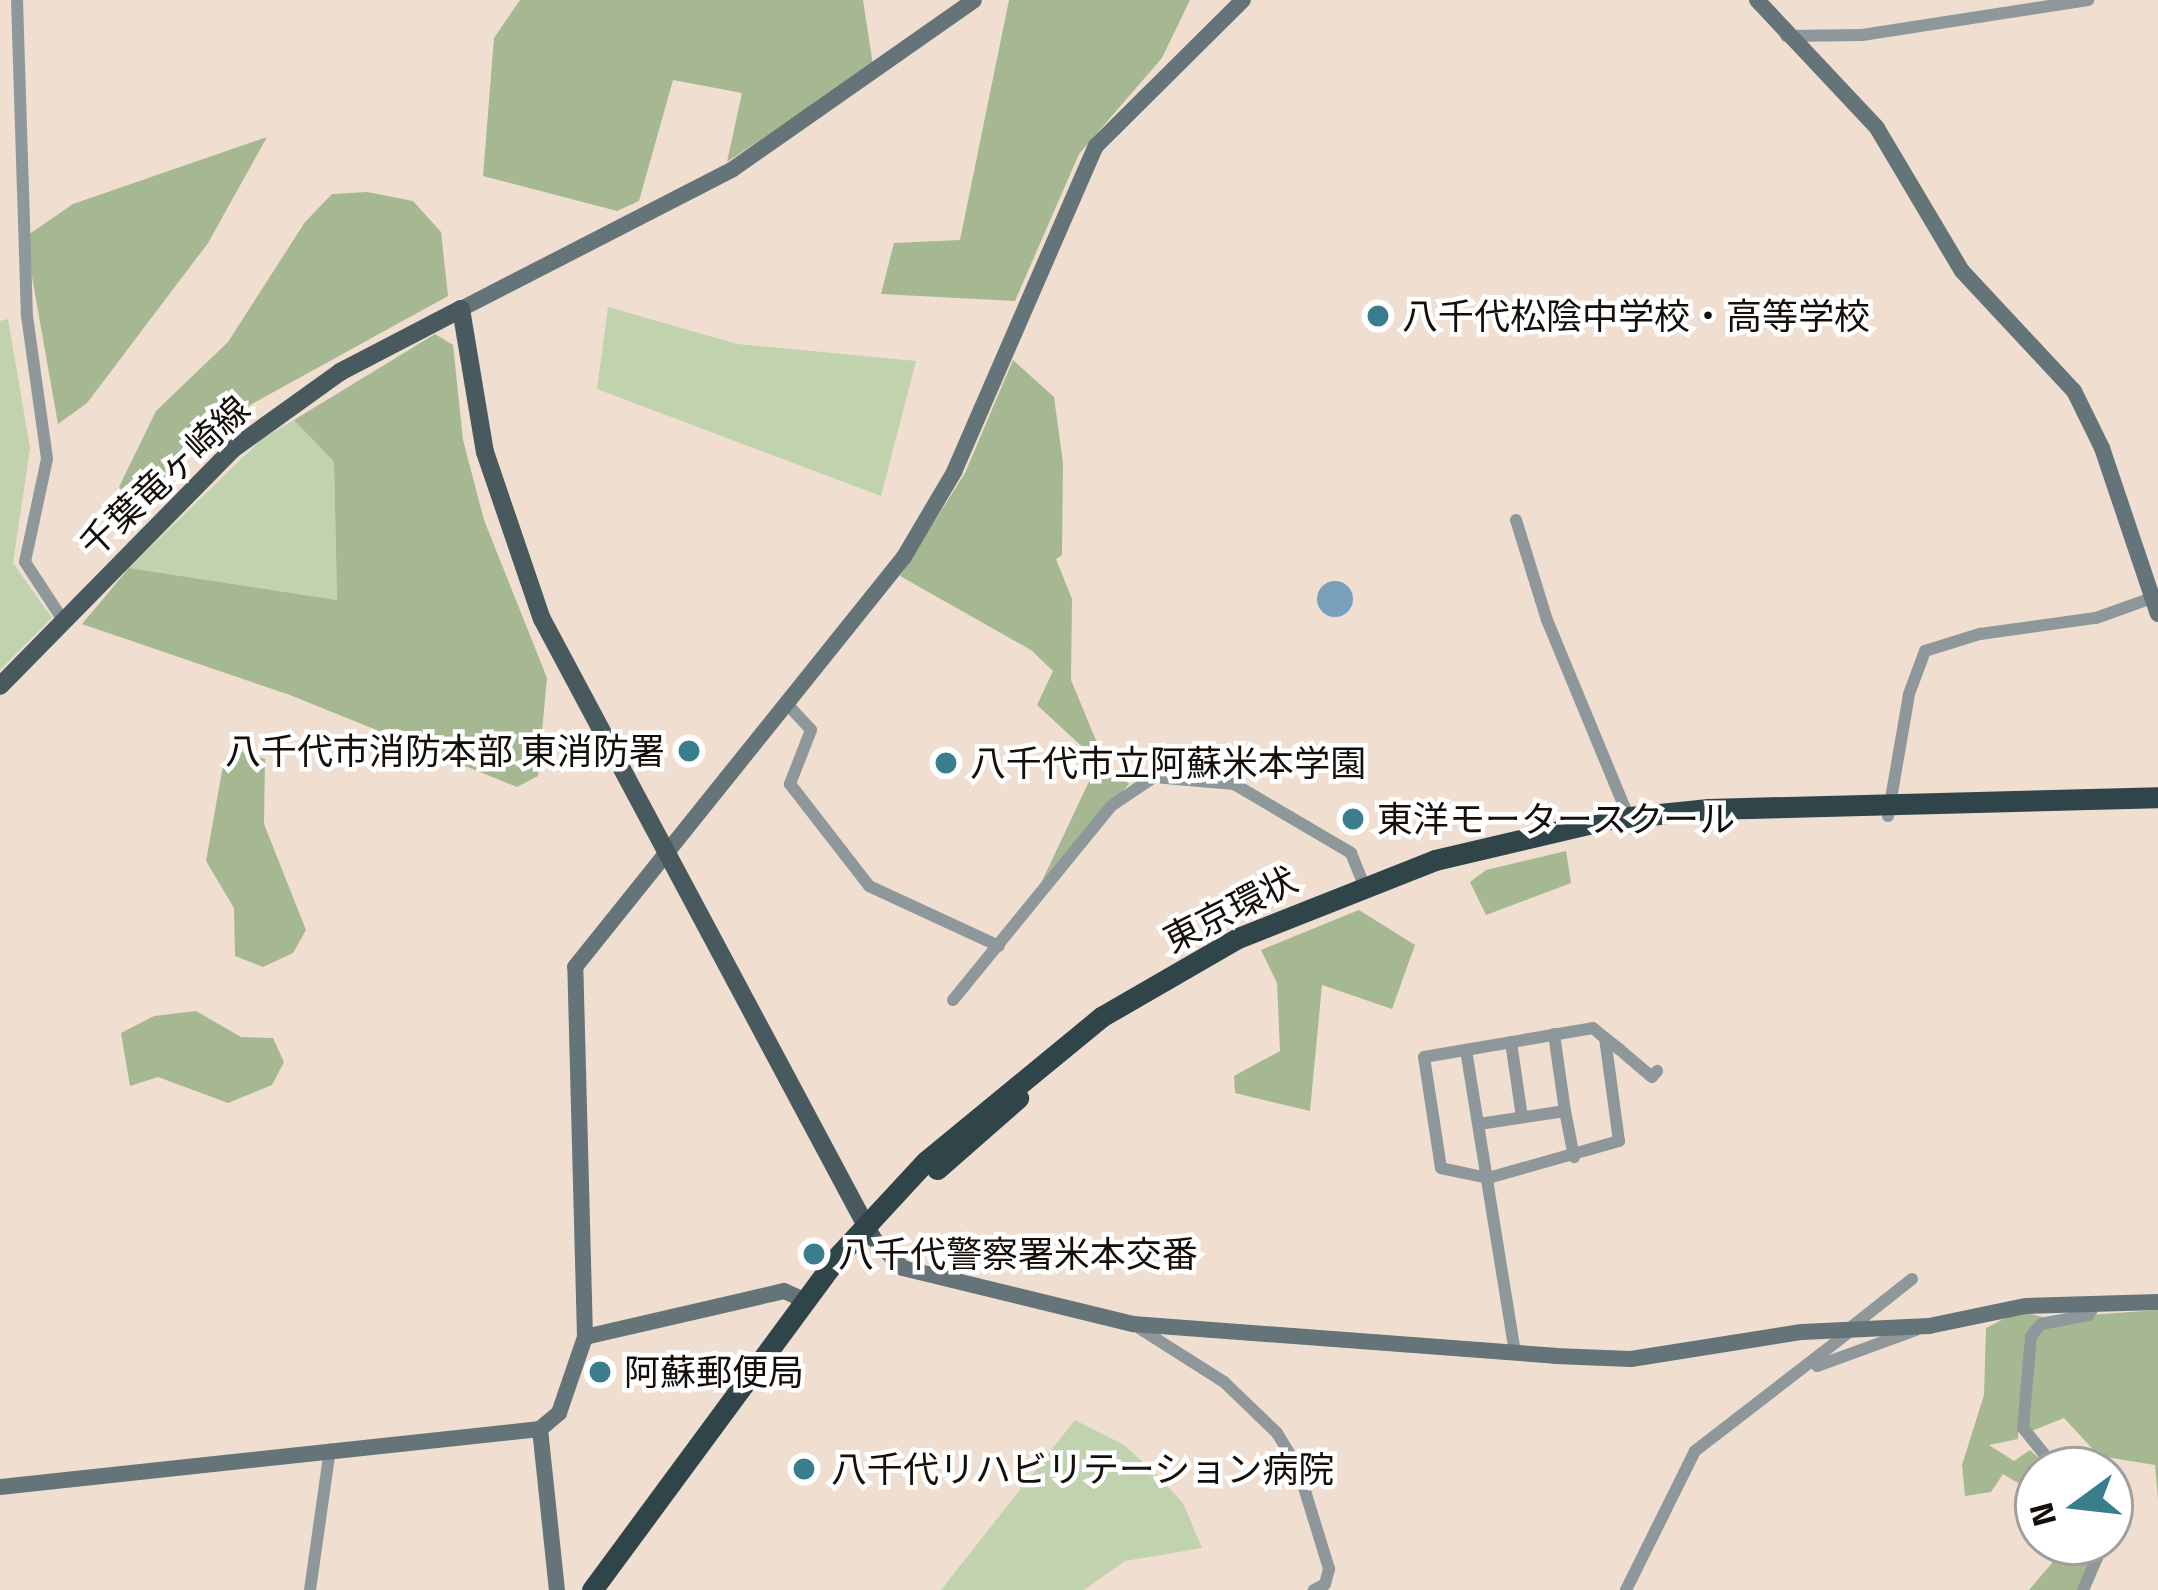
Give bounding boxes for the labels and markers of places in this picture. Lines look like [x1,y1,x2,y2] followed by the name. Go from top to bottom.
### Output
[1402,294,1870,338] place label: 八千代松陰中学校・高等学校
[1365,303,1391,329] marker: 八千代松陰中学校・高等学校
[225,729,665,773] place label: 八千代市消防本部 東消防署
[676,738,702,764] marker: 八千代市消防本部 東消防署
[970,741,1366,785] place label: 八千代市立阿蘇米本学園
[933,750,959,776] marker: 八千代市立阿蘇米本学園
[1377,797,1737,841] place label: 東洋モータースクール
[1340,806,1366,832] marker: 東洋モータースクール
[838,1232,1198,1276] place label: 八千代警察署米本交番
[801,1241,827,1267] marker: 八千代警察署米本交番
[624,1350,804,1394] place label: 阿蘇郵便局
[587,1359,613,1385] marker: 阿蘇郵便局
[831,1447,1335,1491] place label: 八千代リハビリテーション病院
[788,1453,820,1485] marker: 八千代リハビリテーション病院

